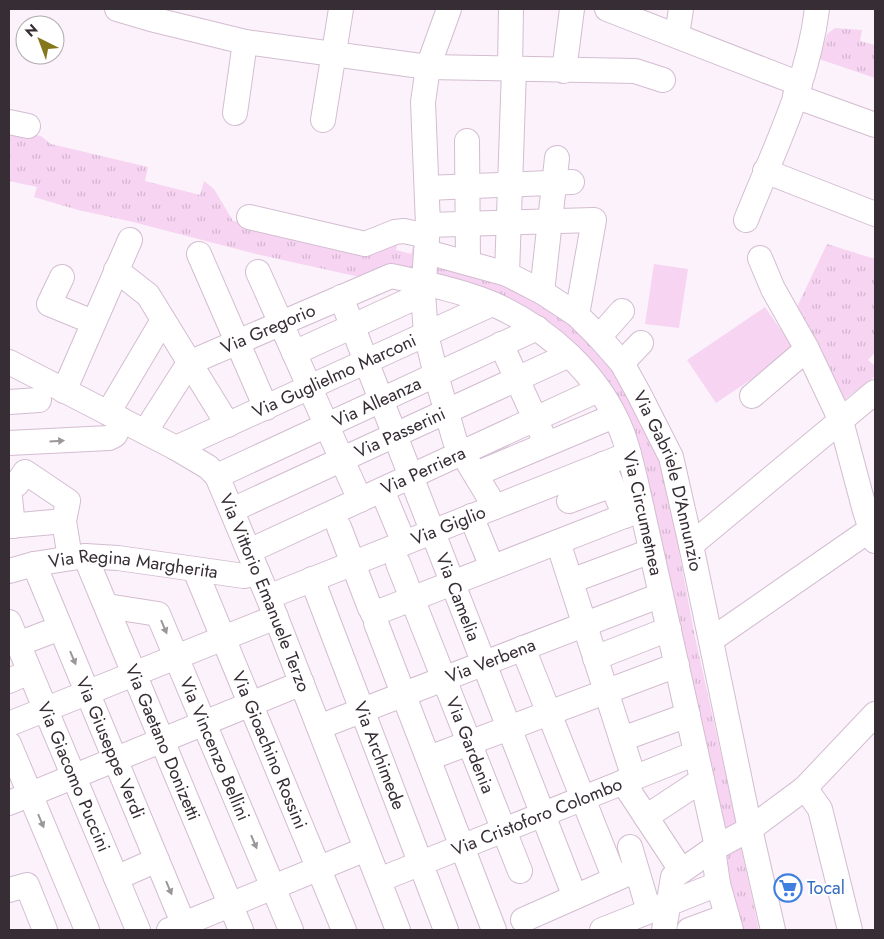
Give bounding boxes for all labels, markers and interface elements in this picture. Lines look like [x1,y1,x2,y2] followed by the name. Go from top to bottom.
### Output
[15,15,65,65] north arrow
[20,19,42,41] text: N
[217,297,320,361] street label: Via Gregorio
[248,327,421,425] street label: Via Guglielmo Marconi
[328,370,425,434] street label: Via Alleanza
[626,386,709,574] street label: Via Gabriele D'Annunzio
[350,401,450,465] street label: Via Passerini
[50,436,66,444] one-way arrow
[377,440,470,501] street label: Via Perriera
[616,448,669,578] street label: Via Circumetnea
[213,490,317,696] street label: Via Vittorio Emanuele Terzo
[407,499,490,552] street label: Via Giglio
[47,543,219,585] street label: Via Regina Margherita
[429,549,487,645] street label: Via Camelia
[160,620,168,634] one-way arrow
[442,632,539,690] street label: Via Verbena
[69,650,77,665] one-way arrow
[119,660,207,825] street label: Via Gaetano Donizetti
[225,667,314,833] street label: Via Gioachino Rossini
[69,673,151,823] street label: Via Giuseppe Verdi
[173,673,257,825] street label: Via Vincenzo Bellini
[439,693,501,797] street label: Via Gardenia
[31,698,117,856] street label: Via Giacomo Puccini
[347,698,412,813] street label: Via Archimede
[448,771,626,863] street label: Via Cristoforo Colombo
[38,814,46,829] one-way arrow
[250,835,258,849] one-way arrow
[773,873,803,903] supermarket icon: Tocal
[807,875,845,901] place label: Tocal
[165,881,173,895] one-way arrow

